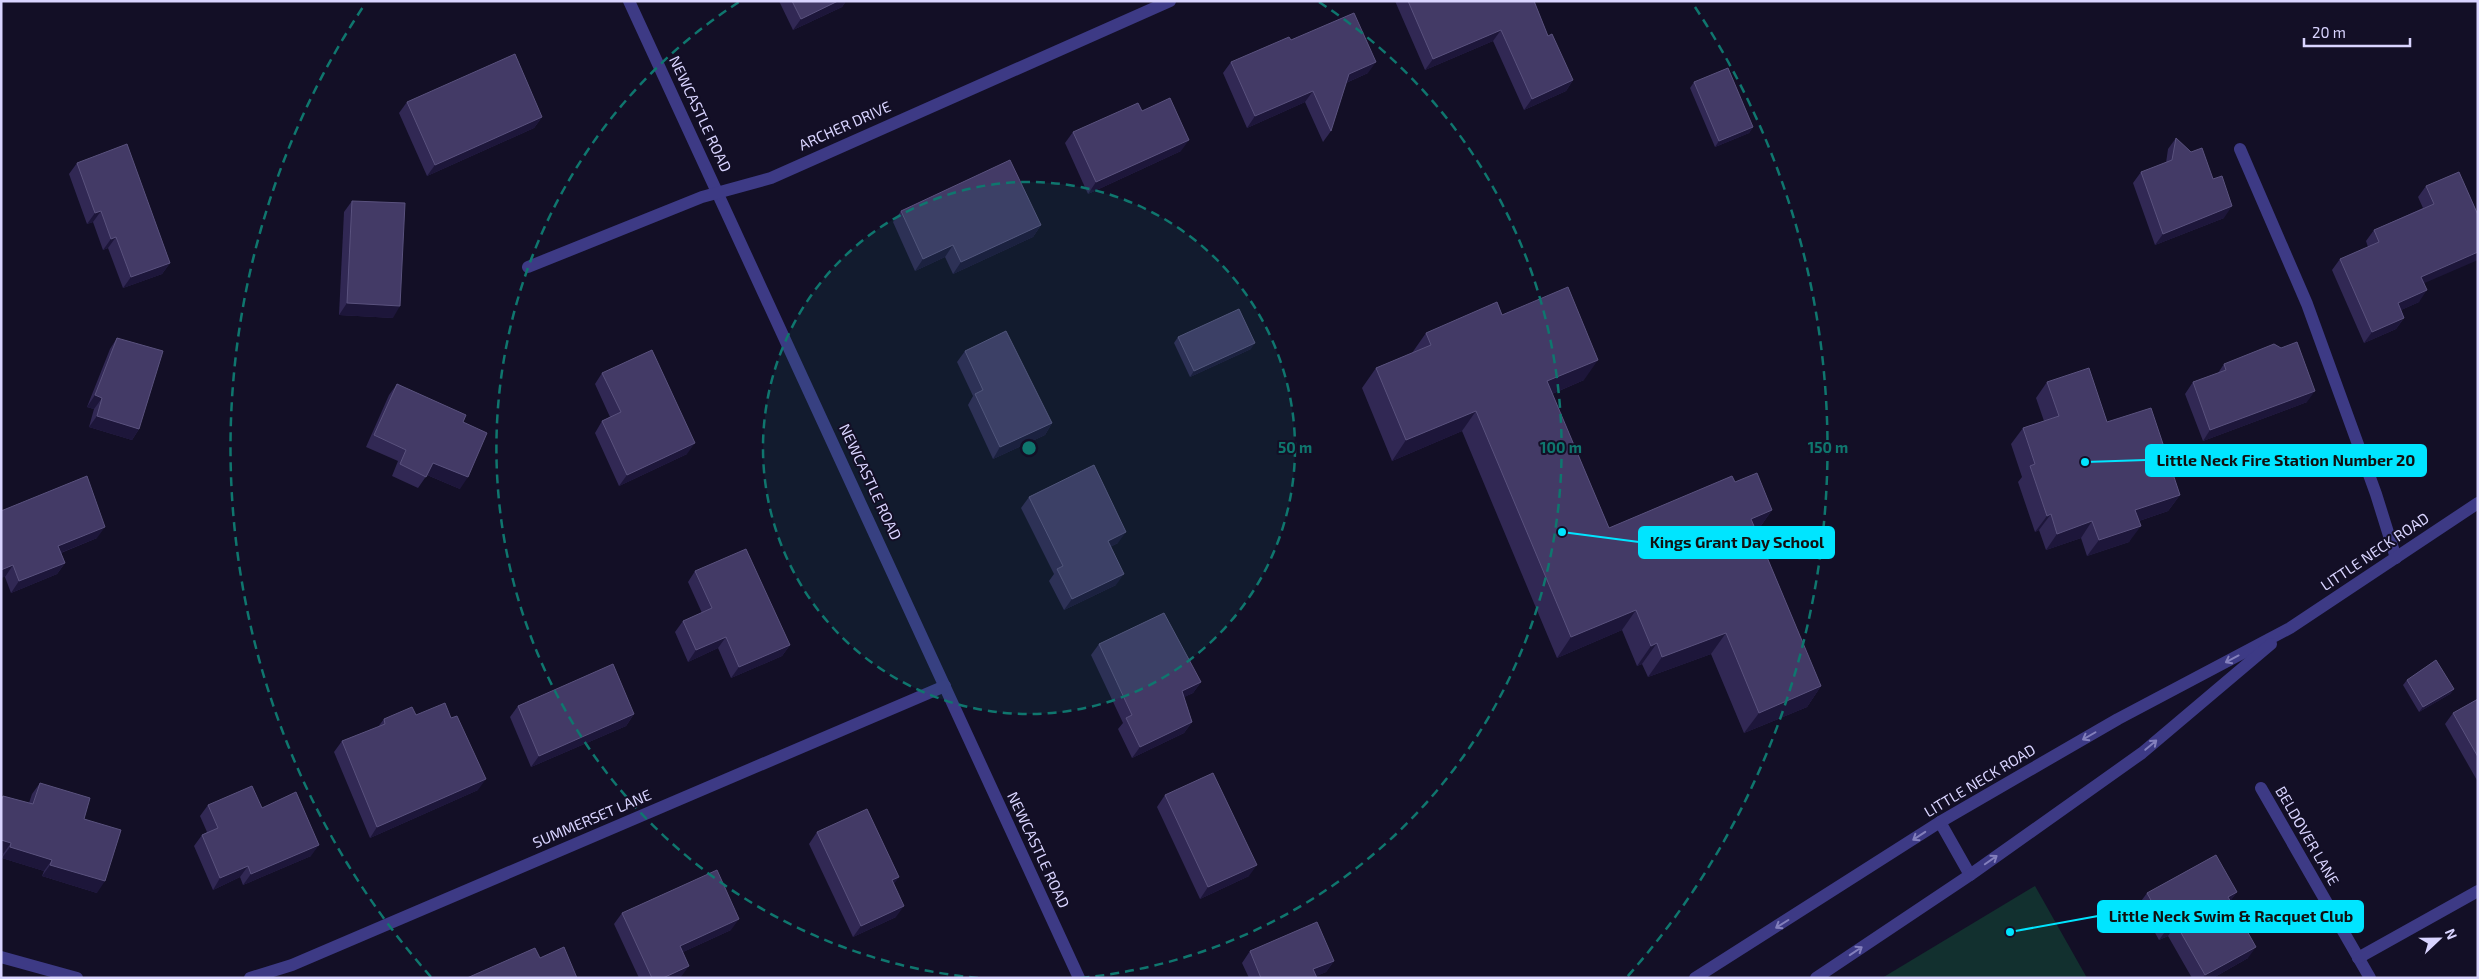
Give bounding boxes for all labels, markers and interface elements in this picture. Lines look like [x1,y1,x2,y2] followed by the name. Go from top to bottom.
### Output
[2304,15,2410,47] scale bar
[2312,23,2346,41] text: 20 m
[666,53,736,175] street label: NEWCASTLE ROAD
[796,97,893,153] street label: ARCHER DRIVE
[836,421,906,543] street label: NEWCASTLE ROAD
[1278,438,1312,456] text: 50 m
[1540,438,1582,456] text: 100 m
[1808,438,1848,456] text: 150 m
[1020,439,1038,457] centre of rings
[2146,445,2426,476] callout: Little Neck Fire Station Number 20
[2157,450,2415,469] text: Little Neck Fire Station Number 20
[2317,508,2432,594] street label: LITTLE NECK ROAD
[1639,527,1834,558] callout: Kings Grant Day School
[1650,532,1825,552] text: Kings Grant Day School
[2224,654,2239,664] one-way arrow
[2081,731,2096,741] one-way arrow
[2145,739,2158,750] one-way arrow
[1921,740,2038,820] street label: LITTLE NECK ROAD
[2272,783,2344,888] street label: BELDOVER LANE
[530,785,654,851] street label: SUMMERSET LANE
[1004,789,1074,911] street label: NEWCASTLE ROAD
[1912,832,1926,842] one-way arrow
[1984,855,1998,865] one-way arrow
[2098,901,2363,932] callout: Little Neck Swim & Racquet Club
[2109,906,2353,925] text: Little Neck Swim & Racquet Club
[2414,914,2464,964] north arrow
[1775,919,1789,929] one-way arrow
[2442,926,2461,942] text: N
[1849,946,1863,956] one-way arrow

